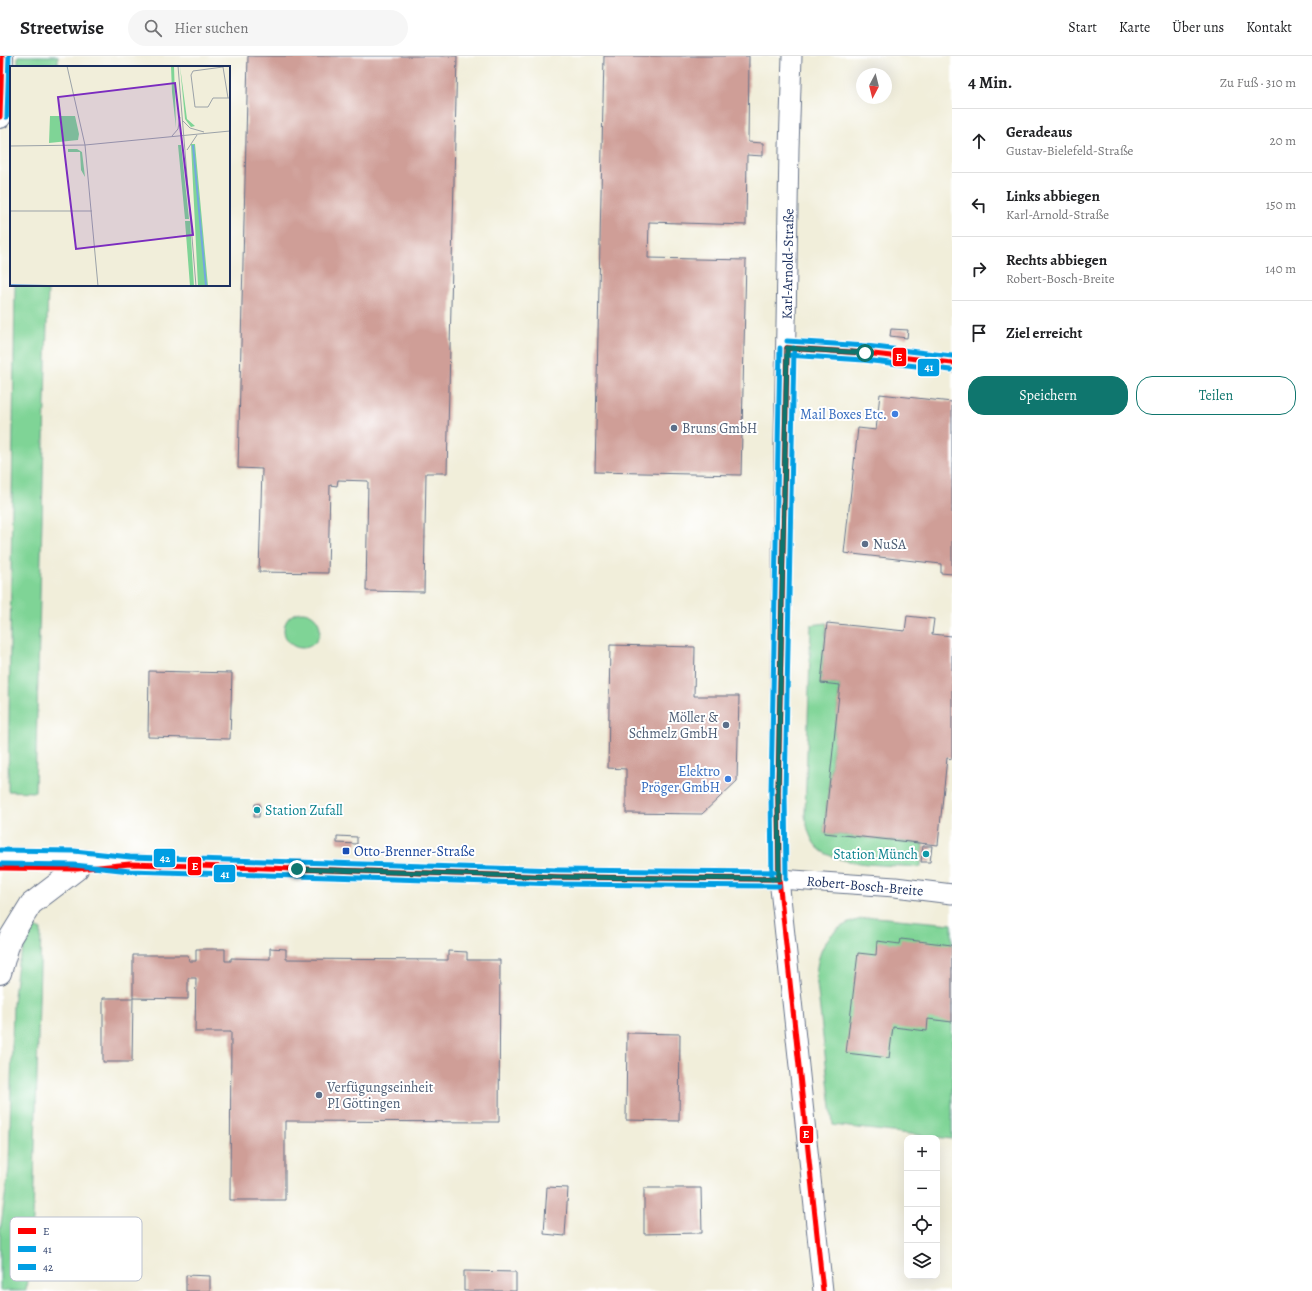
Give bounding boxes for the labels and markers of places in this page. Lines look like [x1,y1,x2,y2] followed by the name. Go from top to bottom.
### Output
[800,405,887,424] place label: Mail Boxes Etc.
[890,409,900,419] marker: Mail Boxes Etc.
[682,419,757,438] place label: Bruns GmbH
[669,423,679,433] marker: Bruns GmbH
[873,535,907,554] place label: NuSA
[860,539,870,549] marker: NuSA
[629,708,718,743] place label: Möller & Schmelz GmbH
[721,720,731,730] marker: Möller & Schmelz GmbH
[641,762,720,797] place label: Elektro Pröger GmbH
[723,774,733,784] marker: Elektro Pröger GmbH
[265,801,343,820] place label: Station Zufall
[252,805,262,815] marker: Station Zufall
[354,842,475,861] place label: Otto-Brenner-Straße
[833,845,919,864] place label: Station Münch
[341,846,351,856] marker: Otto-Brenner-Straße
[921,849,931,859] marker: Station Münch
[326,1078,434,1113] place label: Verfügungseinheit PI Göttingen
[314,1090,324,1100] marker: Verfügungseinheit PI Göttingen

